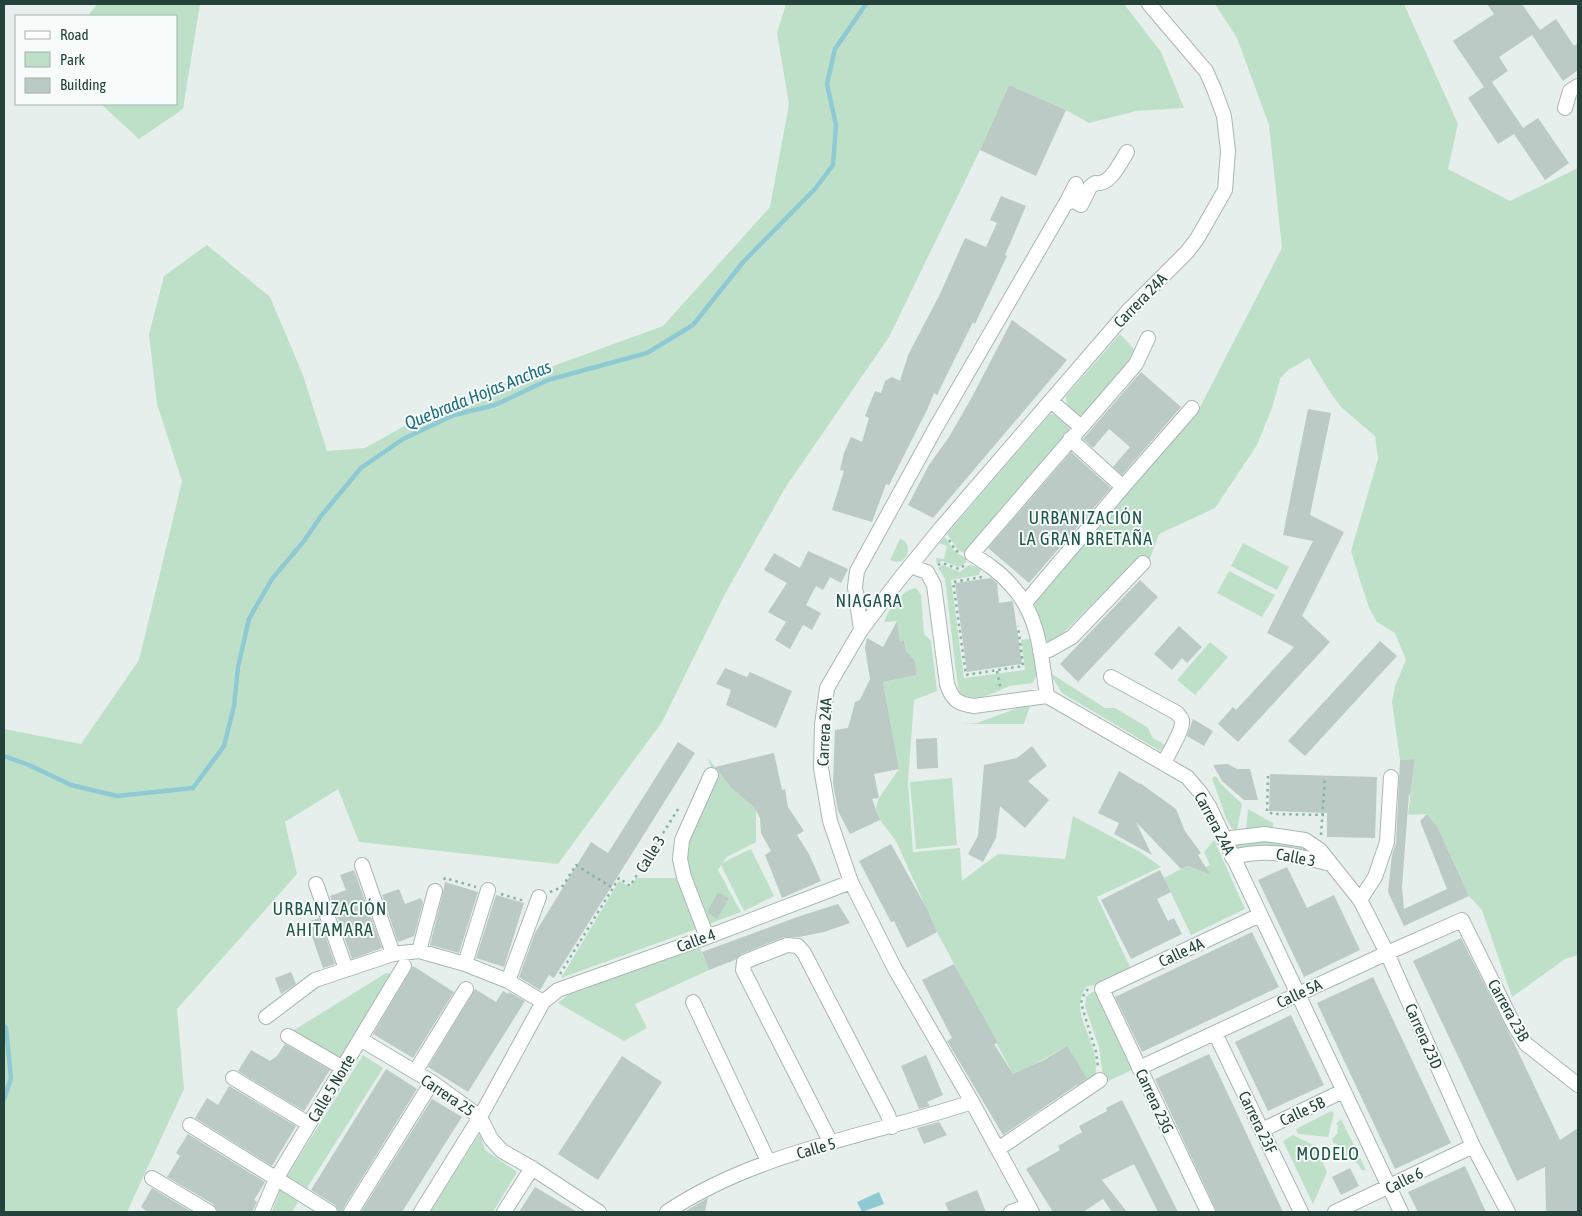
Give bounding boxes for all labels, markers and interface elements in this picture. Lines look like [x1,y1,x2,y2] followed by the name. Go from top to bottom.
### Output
[15,15,178,105] legend
[60,26,89,43] text: Road
[60,51,85,68] text: Park
[60,76,106,93] text: Building
[1110,269,1170,331] street label: Carrera 24A
[401,356,554,434] water label: Quebrada Hojas Anchas
[1019,507,1153,549] district label: URBANIZACIÓN LA GRAN BRETAÑA
[835,590,903,611] district label: NIAGARA
[813,697,835,767] street label: Carrera 24A
[1191,789,1239,857] street label: Carrera 24A
[632,832,668,876] street label: Calle 3
[1275,844,1317,870] street label: Calle 3
[273,898,387,940] district label: URBANIZACIÓN AHITAMARA
[674,925,718,955] street label: Calle 4
[1156,934,1207,970] street label: Calle 4A
[1274,975,1325,1011] street label: Calle 5A
[1485,976,1534,1044] street label: Carrera 23B
[1402,1001,1446,1071] street label: Carrera 23D
[304,1051,358,1125] street label: Calle 5 Norte
[1132,1066,1178,1136] street label: Carrera 23G
[418,1071,478,1119] street label: Carrera 25
[1235,1088,1281,1156] street label: Carrera 23F
[1277,1093,1328,1129] street label: Calle 5B
[794,1134,838,1162] street label: Calle 5
[1296,1143,1360,1164] district label: MODELO
[1382,1163,1426,1197] street label: Calle 6

